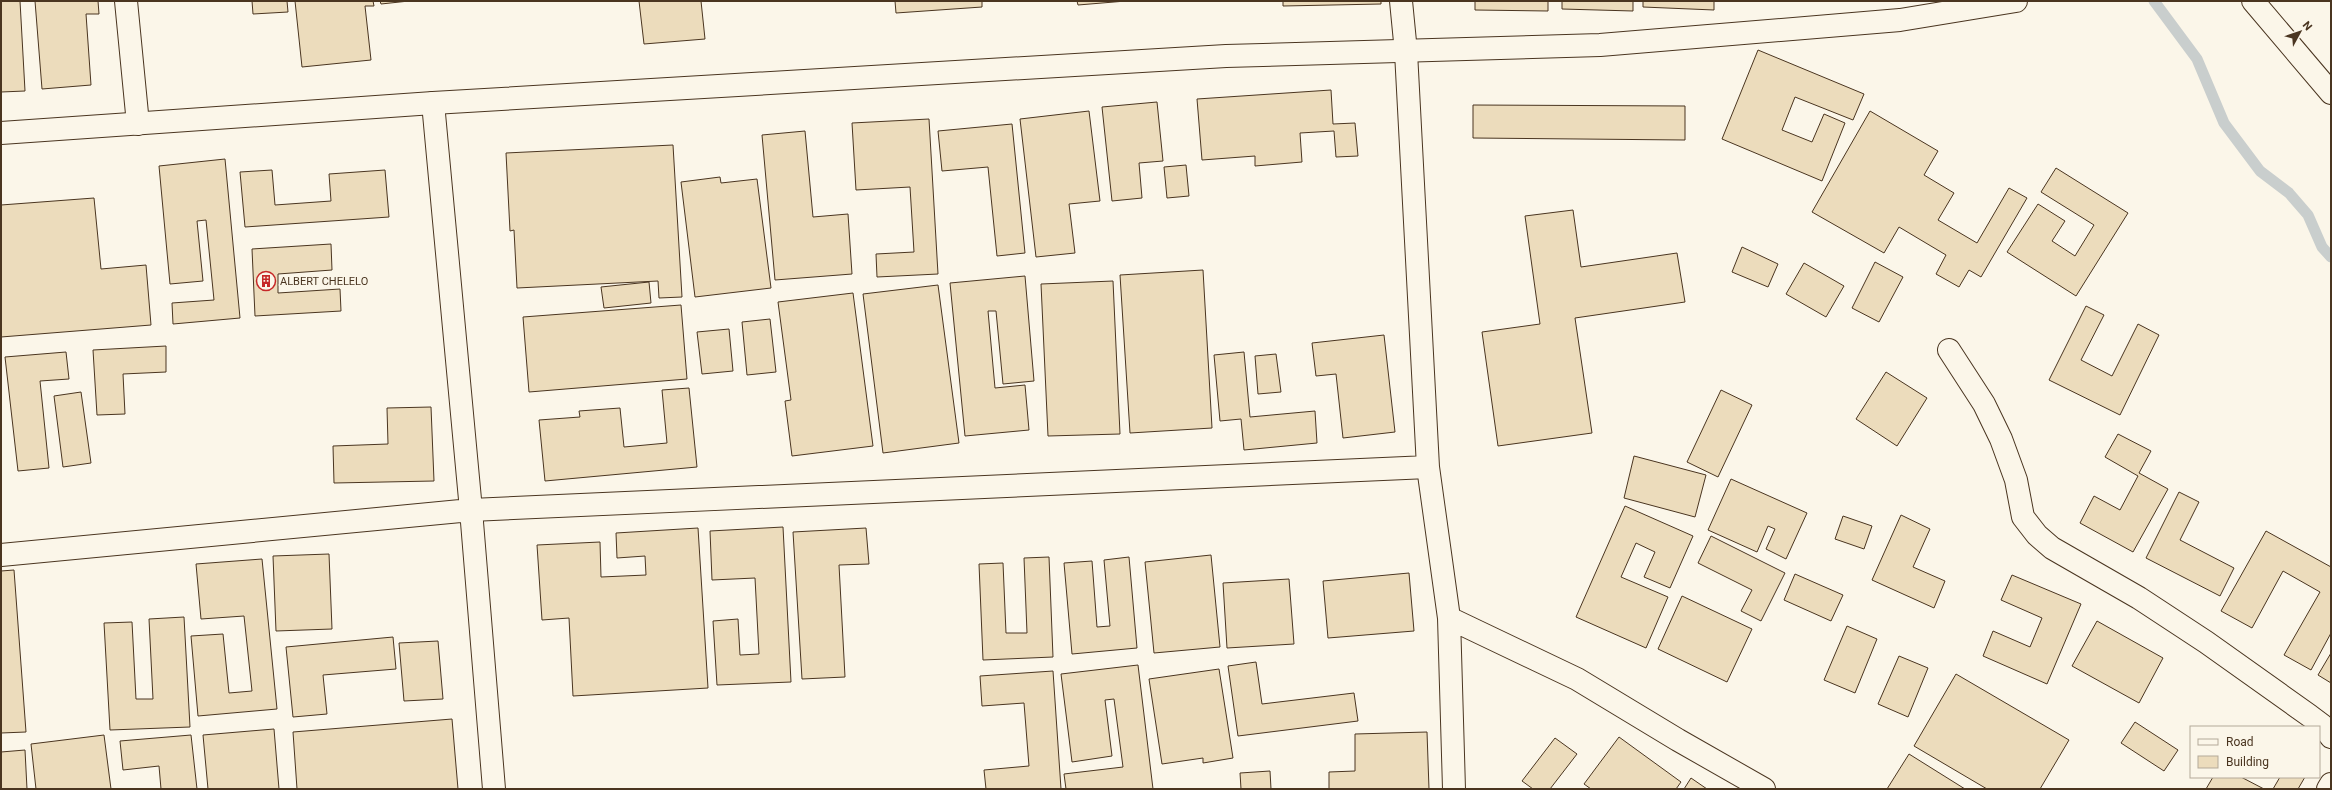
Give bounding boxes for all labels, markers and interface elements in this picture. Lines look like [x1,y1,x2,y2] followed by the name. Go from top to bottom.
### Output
[2280,12,2320,52] north arrow
[2300,19,2315,33] text: N
[255,270,277,292] building icon: ALBERT CHELELO
[280,275,368,288] place label: ALBERT CHELELO
[2190,726,2320,778] legend
[2226,735,2254,749] text: Road
[2226,755,2269,769] text: Building

